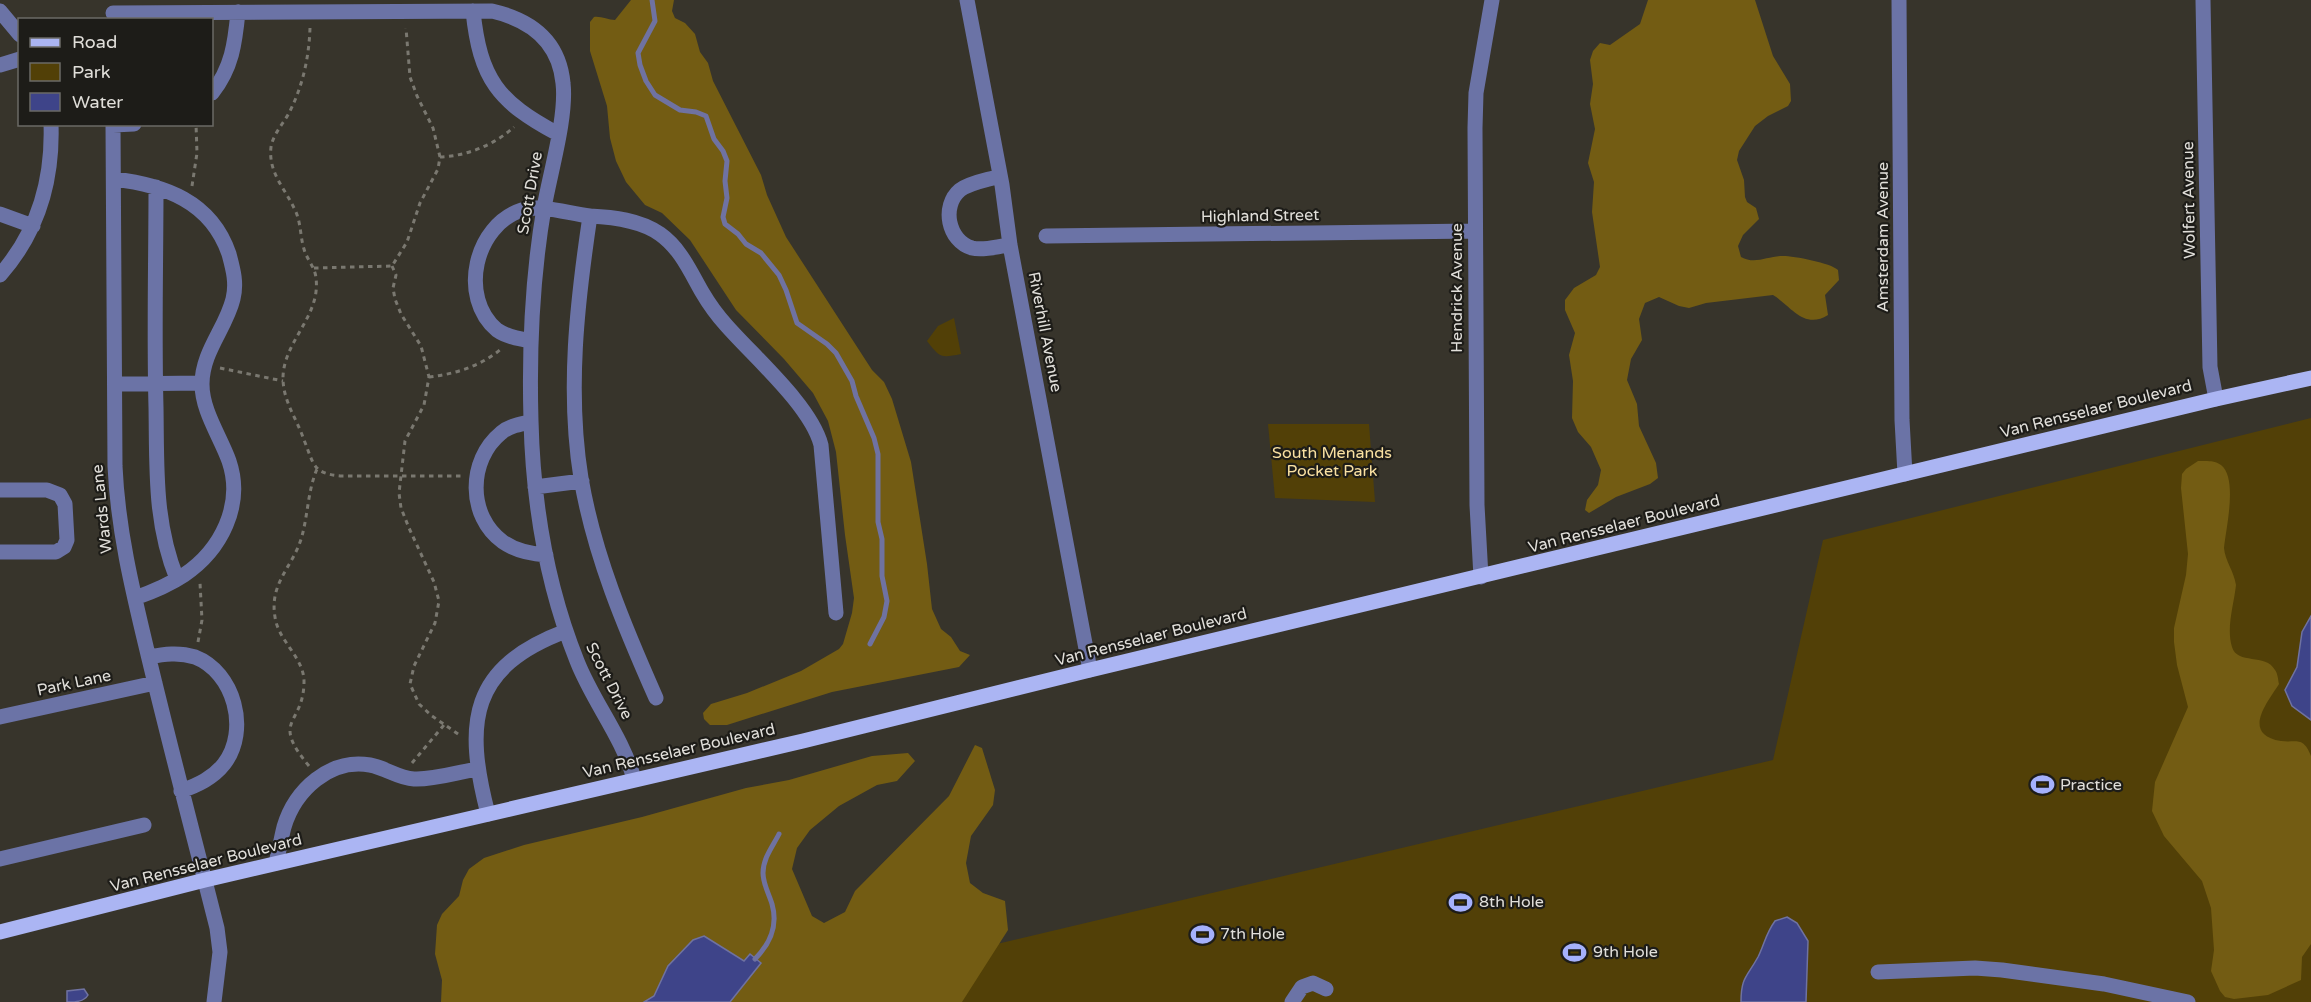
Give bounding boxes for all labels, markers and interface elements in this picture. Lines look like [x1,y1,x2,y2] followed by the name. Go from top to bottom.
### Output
[18,18,213,126] legend
[72,31,117,53] text: Road
[72,61,111,83] text: Park
[72,91,123,113] text: Water
[2178,141,2200,259] street label: Wolfert Avenue
[513,150,547,236] street label: Scott Drive
[1873,162,1893,312] street label: Amsterdam Avenue
[1201,205,1319,227] street label: Highland Street
[1447,223,1467,353] street label: Hendrick Avenue
[1024,270,1066,394] street label: Riverhill Avenue
[1998,375,2194,443] street label: Van Rensselaer Boulevard
[1272,443,1392,481] park label: South Menands Pocket Park
[87,464,117,554] street label: Wards Lane
[1526,490,1722,558] street label: Van Rensselaer Boulevard
[1053,603,1249,671] street label: Van Rensselaer Boulevard
[581,639,637,723] street label: Scott Drive
[35,665,113,701] street label: Park Lane
[581,719,777,783] street label: Van Rensselaer Boulevard
[2029,772,2055,798] sports icon: Practice
[2060,775,2122,795] place label: Practice
[108,829,304,897] street label: Van Rensselaer Boulevard
[1448,889,1474,915] sports icon: 8th Hole
[1479,892,1544,912] place label: 8th Hole
[1189,921,1215,947] sports icon: 7th Hole
[1220,924,1285,944] place label: 7th Hole
[1562,939,1588,965] sports icon: 9th Hole
[1593,942,1658,962] place label: 9th Hole

